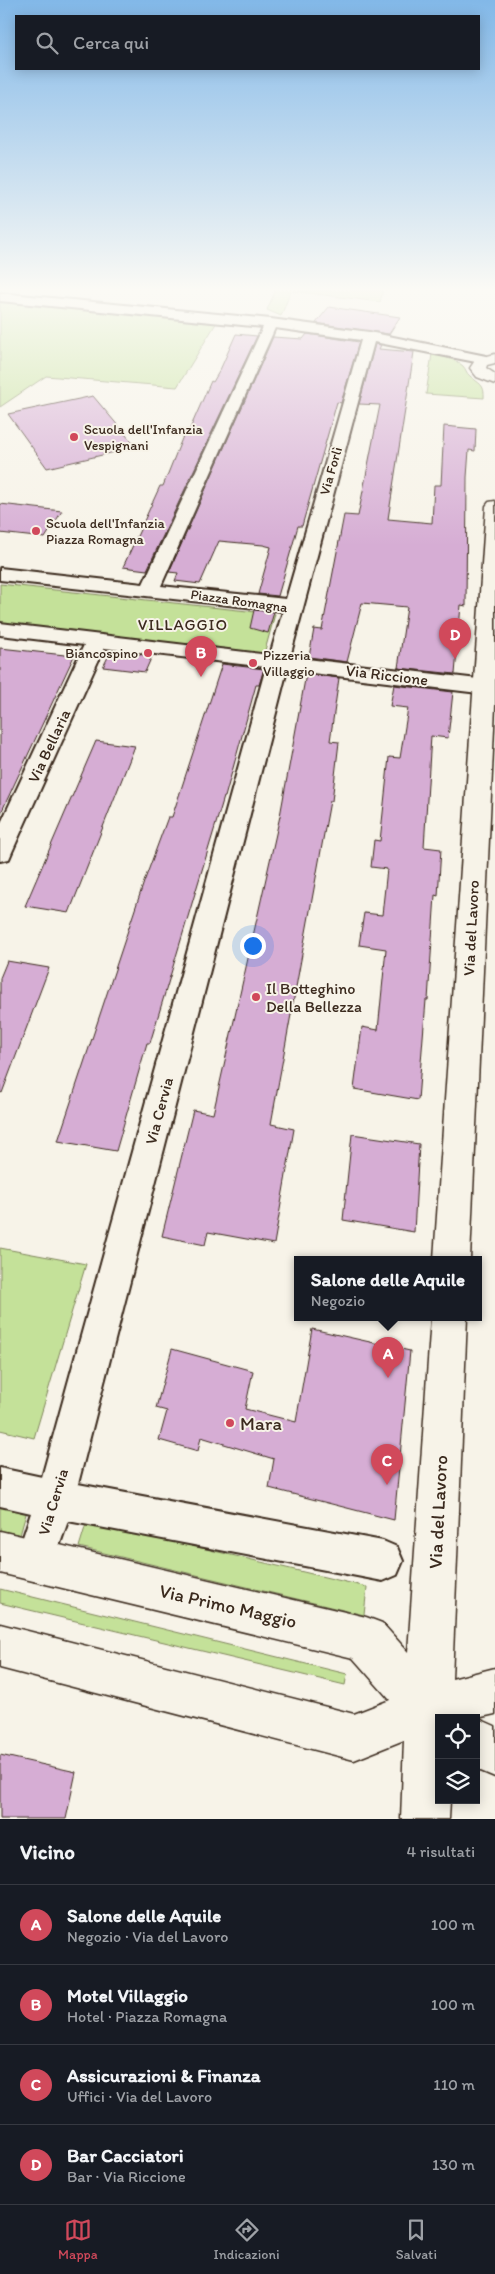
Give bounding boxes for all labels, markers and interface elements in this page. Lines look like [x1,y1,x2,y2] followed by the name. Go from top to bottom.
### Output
[15,15,480,70] search box
[33,29,61,57] icon: search
[73,31,149,54] text: Cerca qui
[84,421,203,454] place label: Scuola dell'Infanzia Vespignani
[68,431,80,443] marker: Scuola dell'Infanzia Vespignani
[316,445,346,497] street label: Via Forlì
[46,515,165,548] place label: Scuola dell'Infanzia Piazza Romagna
[30,525,42,537] marker: Scuola dell'Infanzia Piazza Romagna
[189,586,289,616] street label: Piazza Romagna
[138,615,228,634] district label: VILLAGGIO
[439,618,471,659] pin: D
[185,636,217,677] pin: B
[65,645,138,662] place label: Biancospino
[142,647,154,659] marker: Biancospino
[263,647,315,680] place label: Pizzeria Villaggio
[247,657,259,669] marker: Pizzeria Villaggio
[345,661,430,690] street label: Via Riccione
[24,706,75,786] street label: Via Bellaria
[459,880,483,976] street label: Via del Lavoro
[240,933,266,959] your location
[266,979,362,1016] place label: Il Botteghino Della Bellezza
[250,991,262,1003] marker: Il Botteghino Della Bellezza
[141,1075,177,1147] street label: Via Cervia
[294,1256,482,1321] popup
[311,1268,465,1291] text: Salone delle Aquile
[311,1291,365,1310] text: Negozio
[372,1337,404,1378] pin: A
[240,1412,282,1435] place label: Mara
[224,1417,236,1429] marker: Mara
[371,1444,403,1485] pin: C
[424,1454,452,1570] street label: Via del Lavoro
[34,1466,72,1538] street label: Via Cervia
[157,1579,299,1633] street label: Via Primo Maggio
[435,1714,480,1804] map controls
[435,1714,480,1759] button: locate
[435,1759,480,1804] button: layers
[20,1839,75,1864] text: Vicino
[407,1842,475,1861] text: 4 risultati
[67,1904,221,1927] text: Salone delle Aquile
[31,1915,41,1934] text: A
[431,1915,475,1934] text: 100 m
[67,1927,228,1946] text: Negozio · Via del Lavoro
[67,1984,188,2007] text: Motel Villaggio
[31,1995,41,2014] text: B
[431,1995,475,2014] text: 100 m
[67,2007,227,2026] text: Hotel · Piazza Romagna
[67,2064,261,2087] text: Assicurazioni & Finanza
[31,2075,41,2094] text: C
[433,2075,475,2094] text: 110 m
[67,2087,212,2106] text: Uffici · Via del Lavoro
[67,2144,184,2167] text: Bar Cacciatori
[31,2155,41,2174] text: D
[432,2155,475,2174] text: 130 m
[67,2167,186,2186] text: Bar · Via Riccione
[58,2216,98,2263] tab: Mappa
[214,2216,280,2263] tab: Indicazioni
[396,2216,437,2263] tab: Salvati

